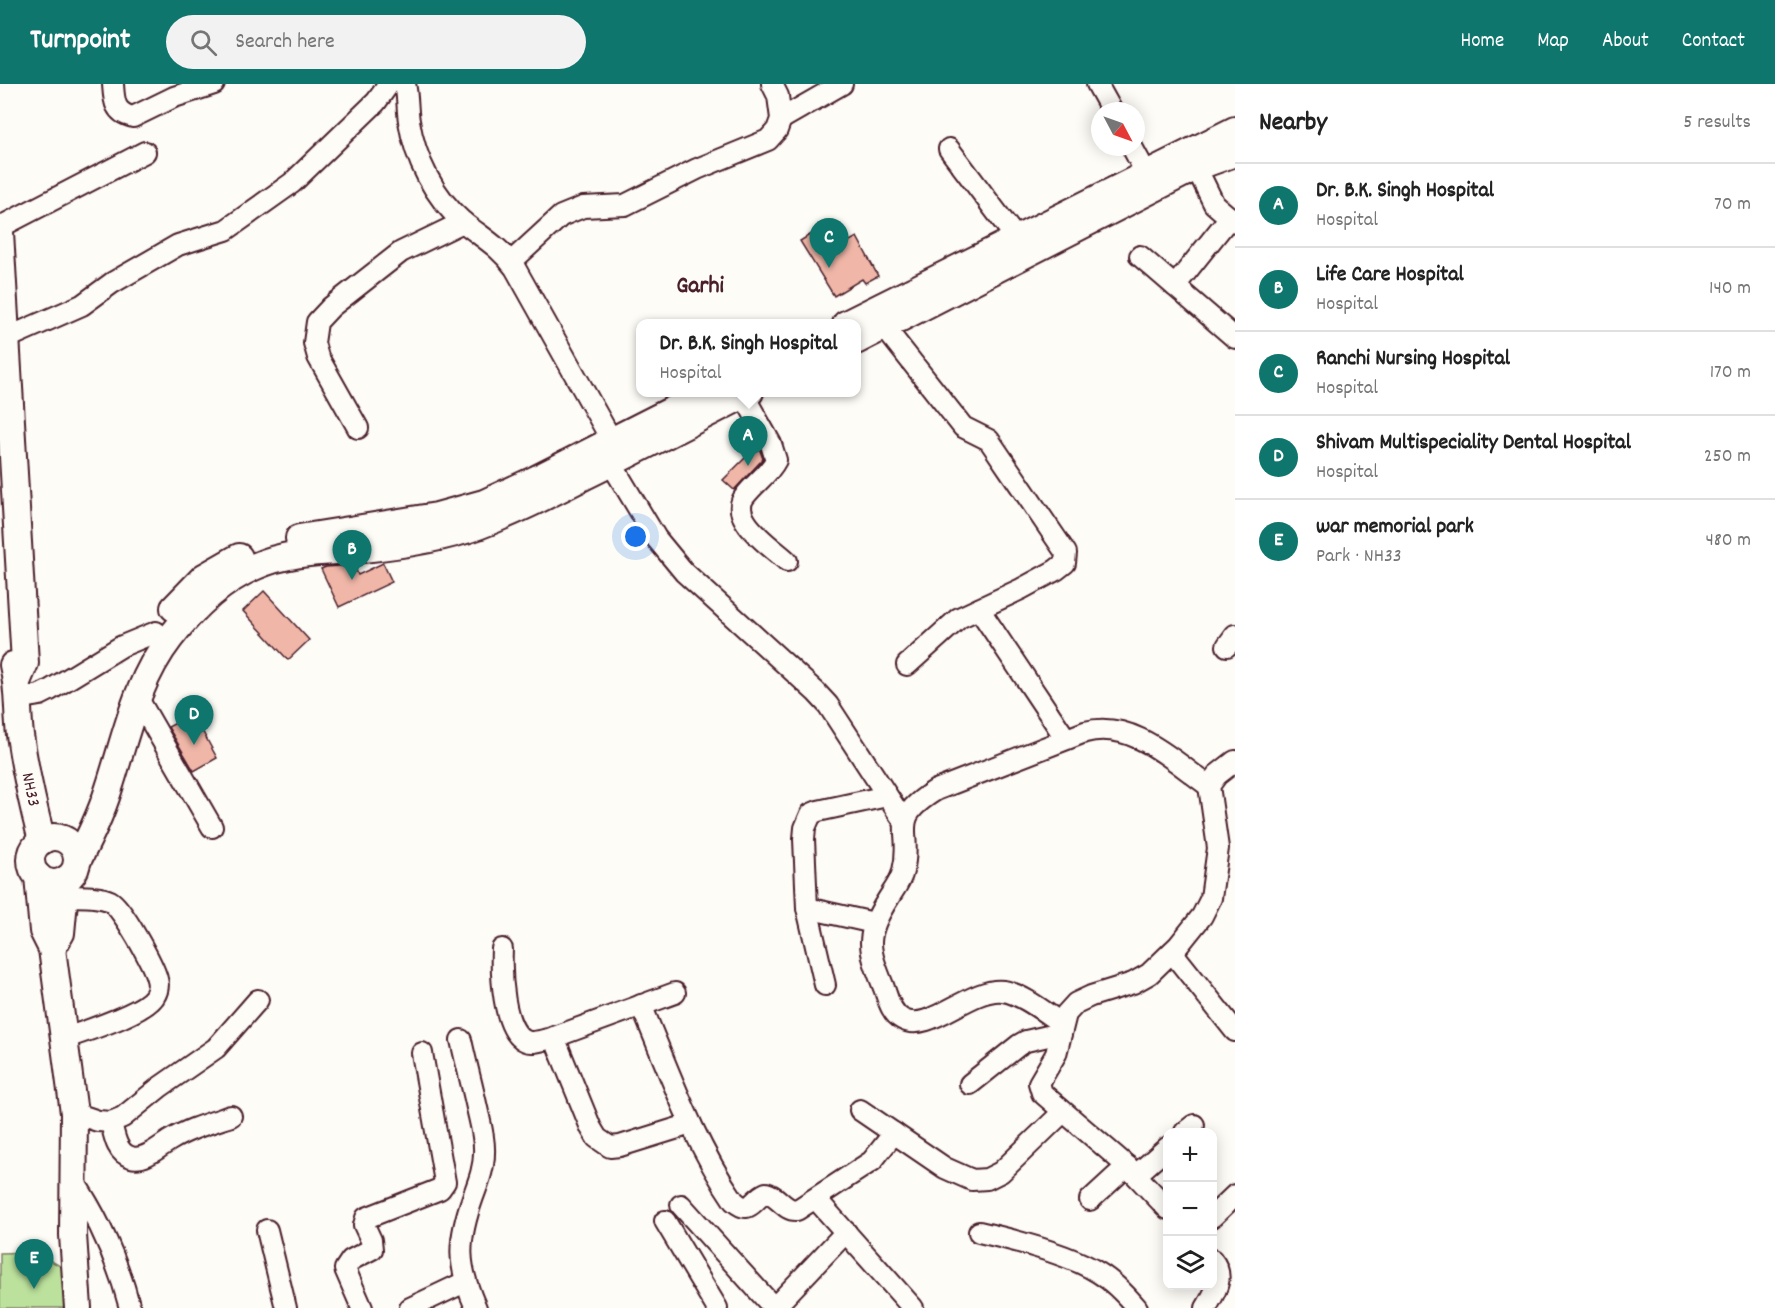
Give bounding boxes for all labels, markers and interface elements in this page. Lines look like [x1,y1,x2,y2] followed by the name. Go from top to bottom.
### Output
[166,15,586,69] search box
[30,22,130,62] text: Turnpoint
[187,26,220,59] icon: search
[235,27,335,58] text: Search here
[1460,27,1504,57] text: Home
[1537,27,1569,57] text: Map
[1602,27,1649,57] text: About
[1682,27,1745,57] text: Contact
[1091,102,1145,156] north arrow
[1259,105,1327,142] text: Nearby
[1683,109,1751,137] text: 5 results
[1316,176,1494,207] text: Dr. B.K. Singh Hospital
[1273,191,1284,219] text: A
[1714,191,1751,219] text: 70 m
[1316,207,1378,235] text: Hospital
[810,218,848,268] pin: C
[1316,260,1464,291] text: Life Care Hospital
[676,270,724,304] district label: Garhi
[1274,275,1283,303] text: B
[1709,275,1751,303] text: 140 m
[1316,291,1378,319] text: Hospital
[636,319,861,397] popup
[660,329,837,360] text: Dr. B.K. Singh Hospital
[1316,344,1510,375] text: Ranchi Nursing Hospital
[1274,359,1283,387] text: C
[1710,359,1751,387] text: 170 m
[660,360,722,388] text: Hospital
[1316,375,1378,403] text: Hospital
[728,416,768,466] pin: A
[1316,428,1631,459] text: Shivam Multispeciality Dental Hospital
[1273,443,1284,471] text: D
[1704,443,1751,471] text: 250 m
[1316,459,1378,487] text: Hospital
[1316,512,1474,543] text: war memorial park
[621,522,650,551] your location
[1274,527,1283,555] text: E
[1705,527,1751,555] text: 480 m
[332,530,372,580] pin: B
[1316,543,1402,571] text: Park · NH33
[174,696,214,745] pin: D
[14,771,46,809] street label: NH33
[1163,1128,1217,1290] map controls
[1163,1128,1217,1182] button: +
[1163,1182,1217,1236] button: −
[1163,1236,1217,1290] button: layers
[15,1240,54,1289] pin: E

